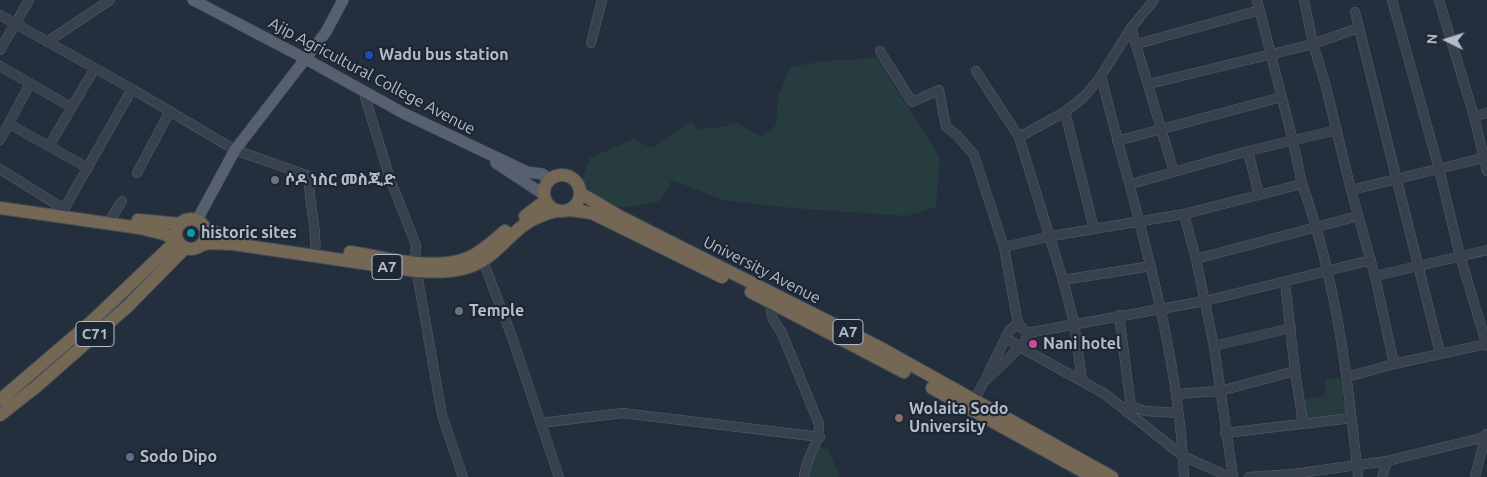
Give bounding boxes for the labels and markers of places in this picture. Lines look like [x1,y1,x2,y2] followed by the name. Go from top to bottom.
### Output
[379,45,509,65] place label: Wadu bus station
[363,49,375,61] marker: Wadu bus station
[285,170,396,190] place label: ሶዶ ነስር መስጂድ
[269,174,281,186] marker: ሶዶ ነስር መስጂድ
[201,223,297,243] place label: historic sites
[185,227,197,239] marker: historic sites
[469,301,524,321] place label: Temple
[453,305,465,317] marker: Temple
[1043,334,1121,354] place label: Nani hotel
[1027,338,1039,350] marker: Nani hotel
[909,399,1008,437] place label: Wolaita Sodo University
[893,412,905,424] marker: Wolaita Sodo University
[140,447,217,467] place label: Sodo Dipo
[124,451,136,463] marker: Sodo Dipo

